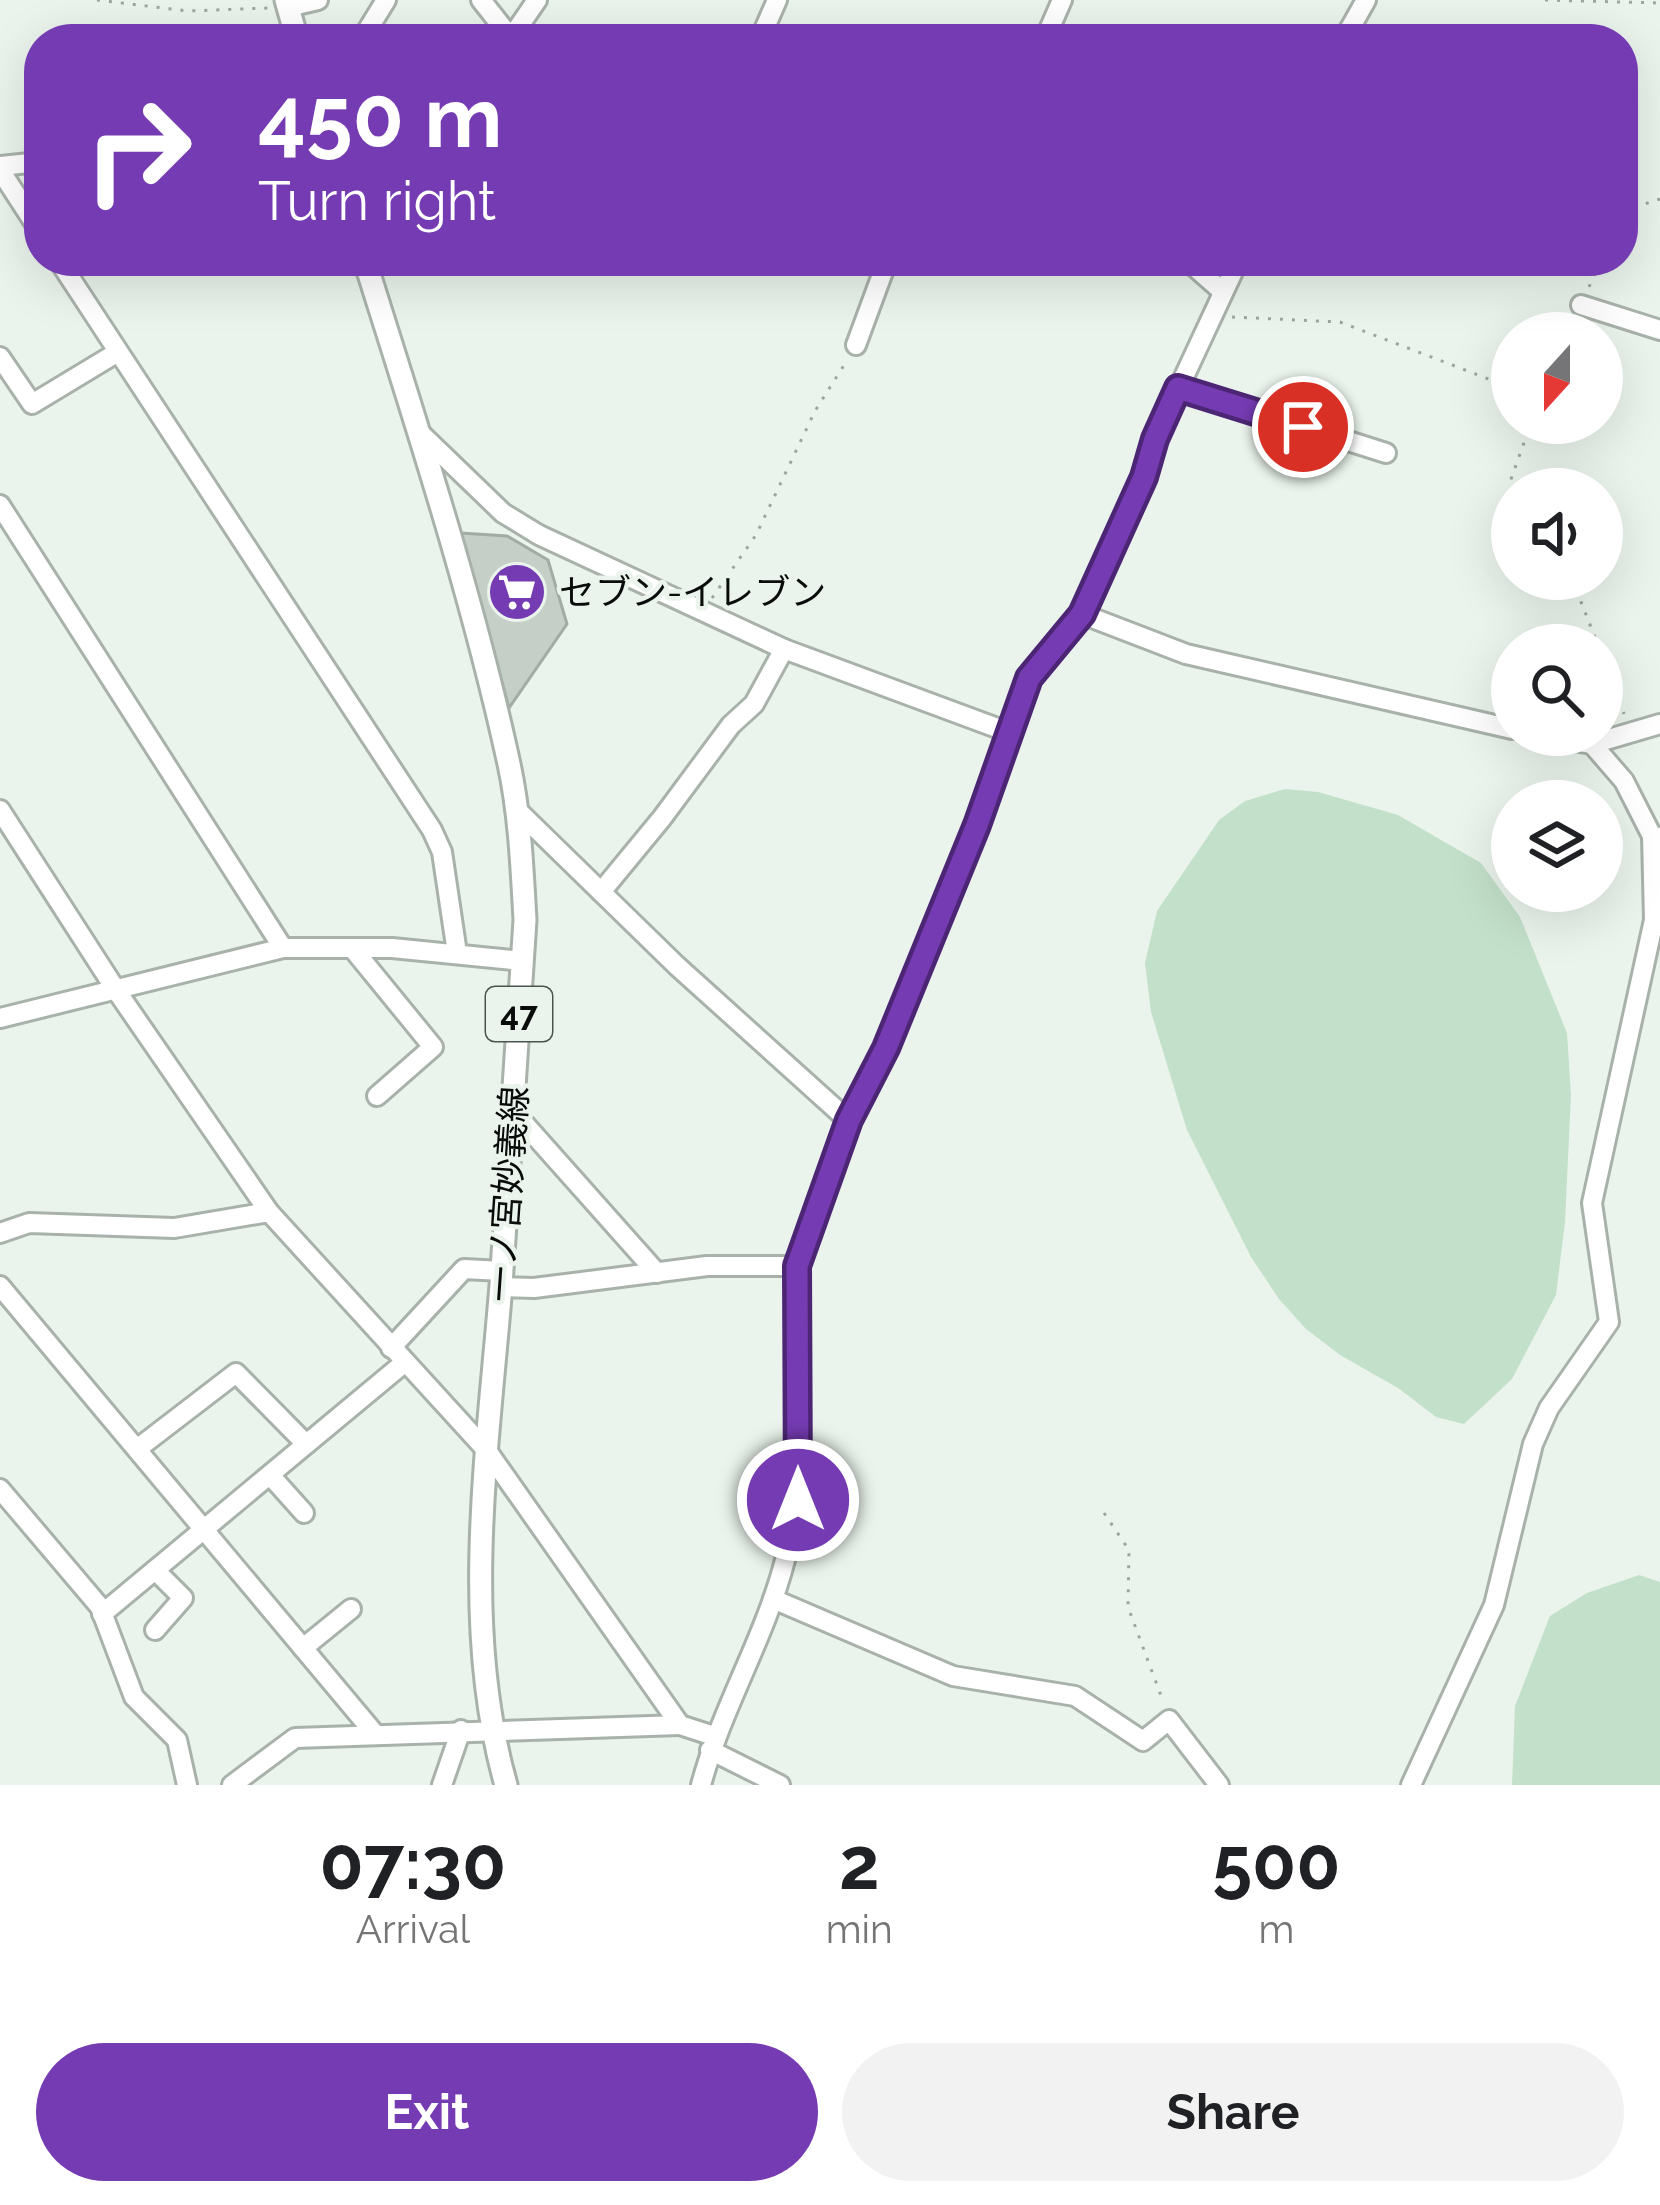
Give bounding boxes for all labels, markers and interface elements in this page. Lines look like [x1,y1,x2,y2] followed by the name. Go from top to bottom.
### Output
[258,68,502,167] text: 450 m
[60,72,216,228] icon: right
[258,169,496,233] text: Turn right
[1491,312,1623,444] north arrow
[1491,312,1623,912] map controls
[1252,376,1354,478] pin
[1270,394,1336,460] icon: arrive
[1491,468,1623,600] button: sound
[486,561,548,623] supermarket icon: セブン-イレブン
[559,571,826,613] place label: セブン-イレブン
[1491,624,1623,756] button: search
[1491,780,1623,912] button: layers
[486,987,552,1041] road number: 47
[479,1085,535,1303] street label: 一ノ宮妙義線
[735,1437,861,1563] position arrow
[319,1821,506,1906] text: 07:30
[839,1821,880,1906] text: 2
[1212,1821,1341,1906] text: 500
[356,1906,470,1952] text: Arrival
[826,1906,893,1952] text: min
[1258,1906,1294,1952] text: m
[36,2043,818,2181] button: Exit
[842,2043,1624,2181] button: Share

